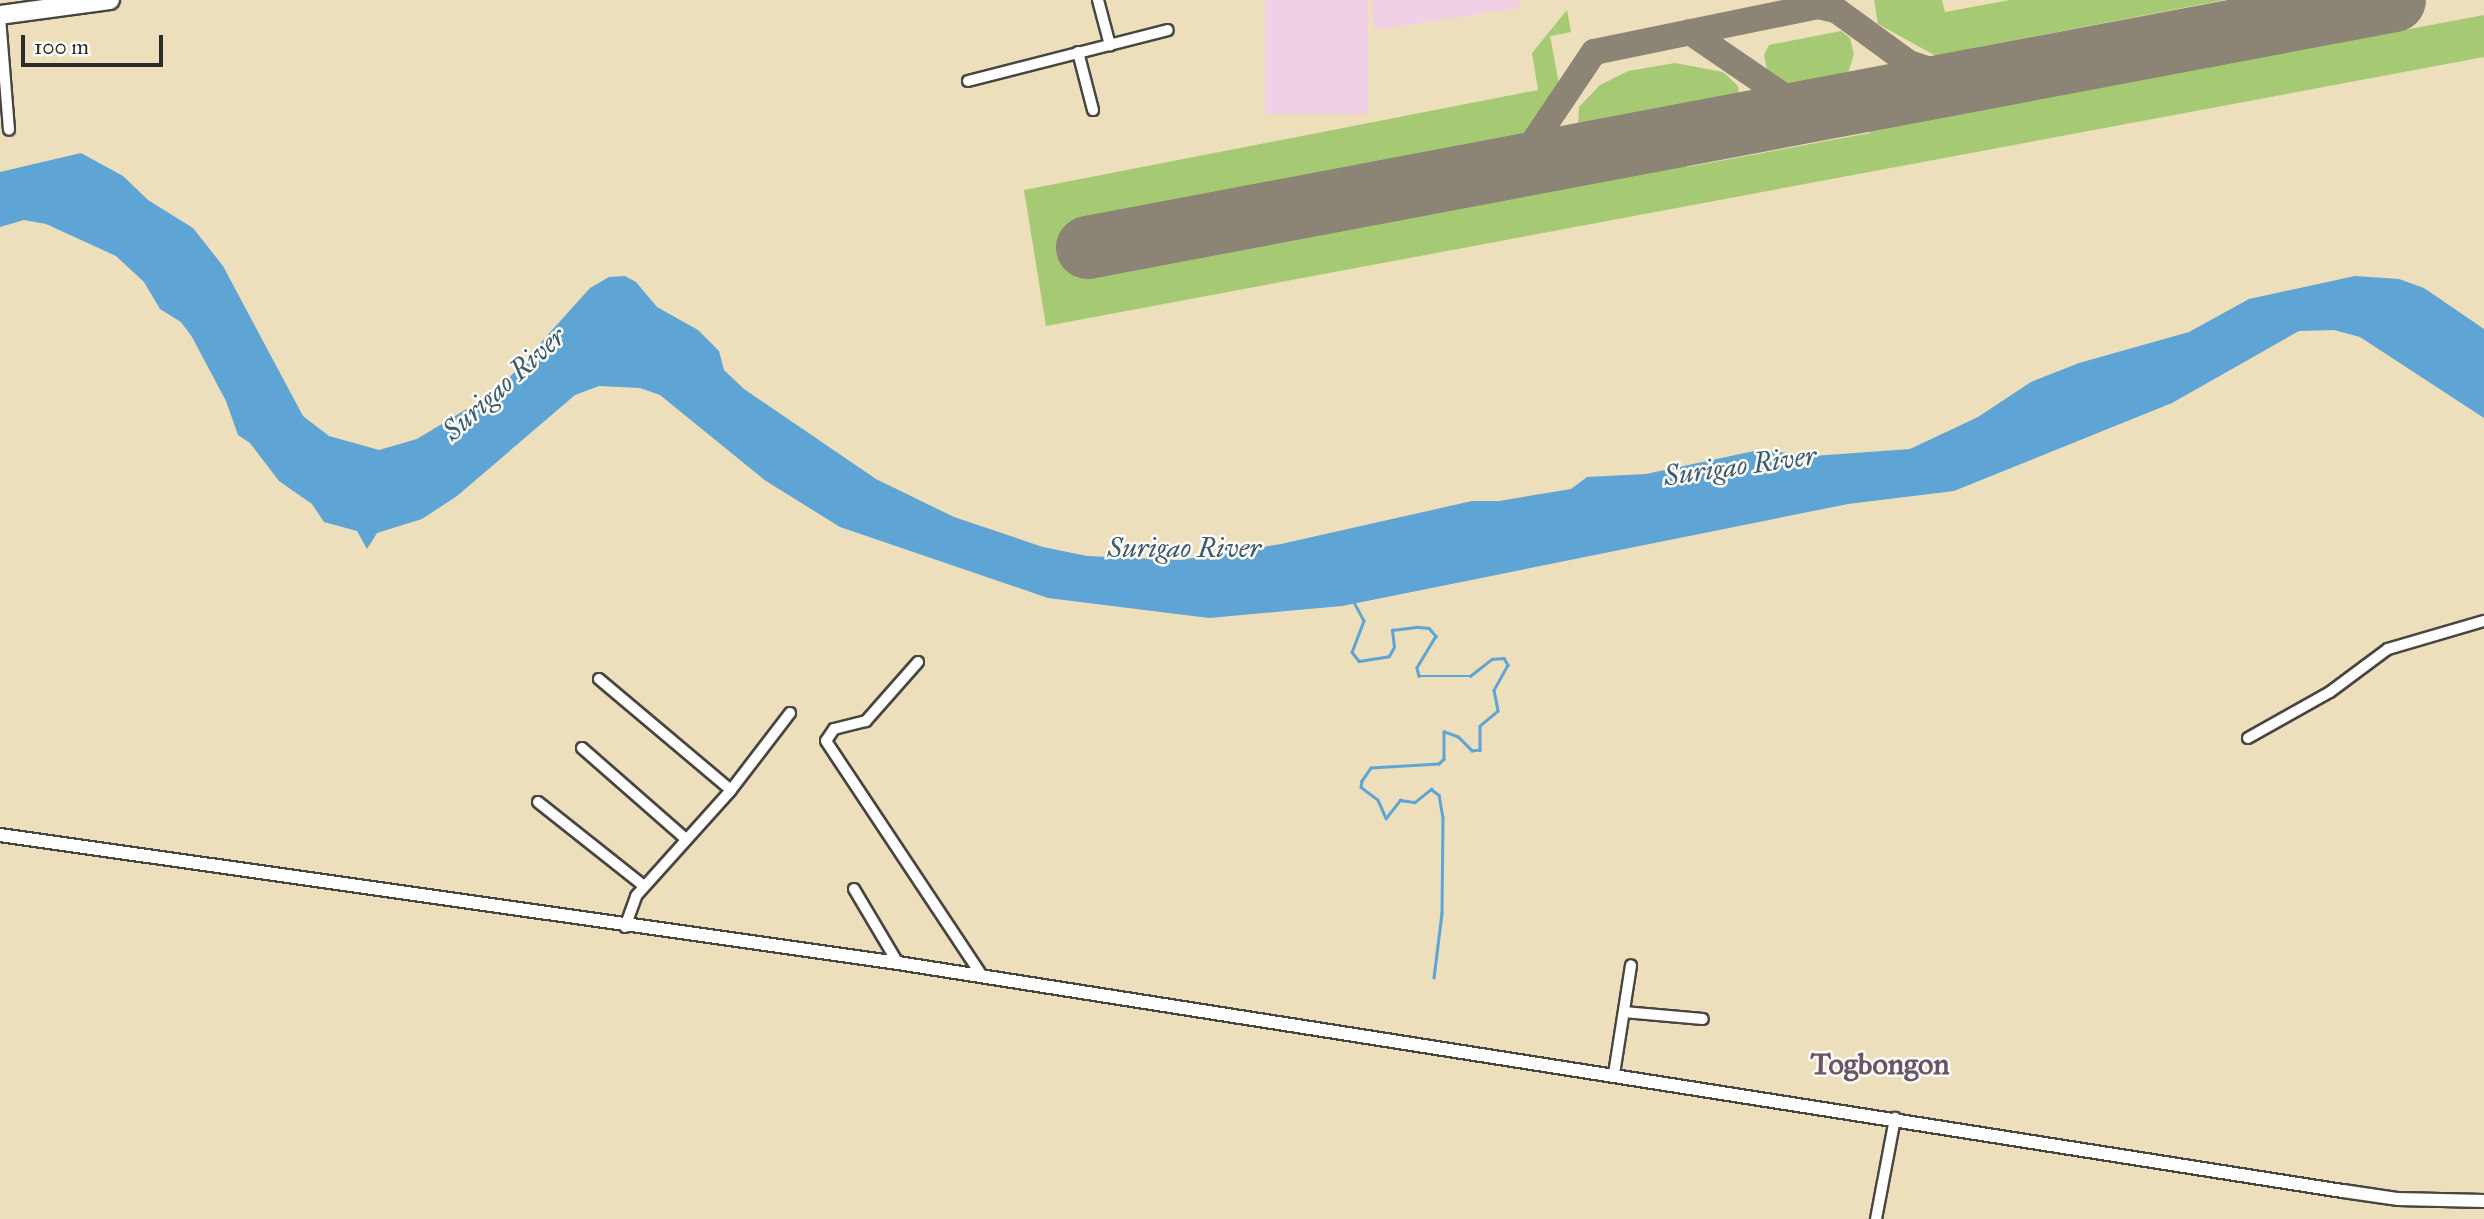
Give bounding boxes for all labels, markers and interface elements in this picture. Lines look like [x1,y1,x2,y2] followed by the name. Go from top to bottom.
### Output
[24,21,166,65] scale bar
[34,34,89,60] text: 100 m
[436,320,572,448] water label: Surigao River
[1662,439,1818,493] water label: Surigao River
[1107,531,1261,565] water label: Surigao River
[1810,1046,1950,1082] district label: Togbongon

